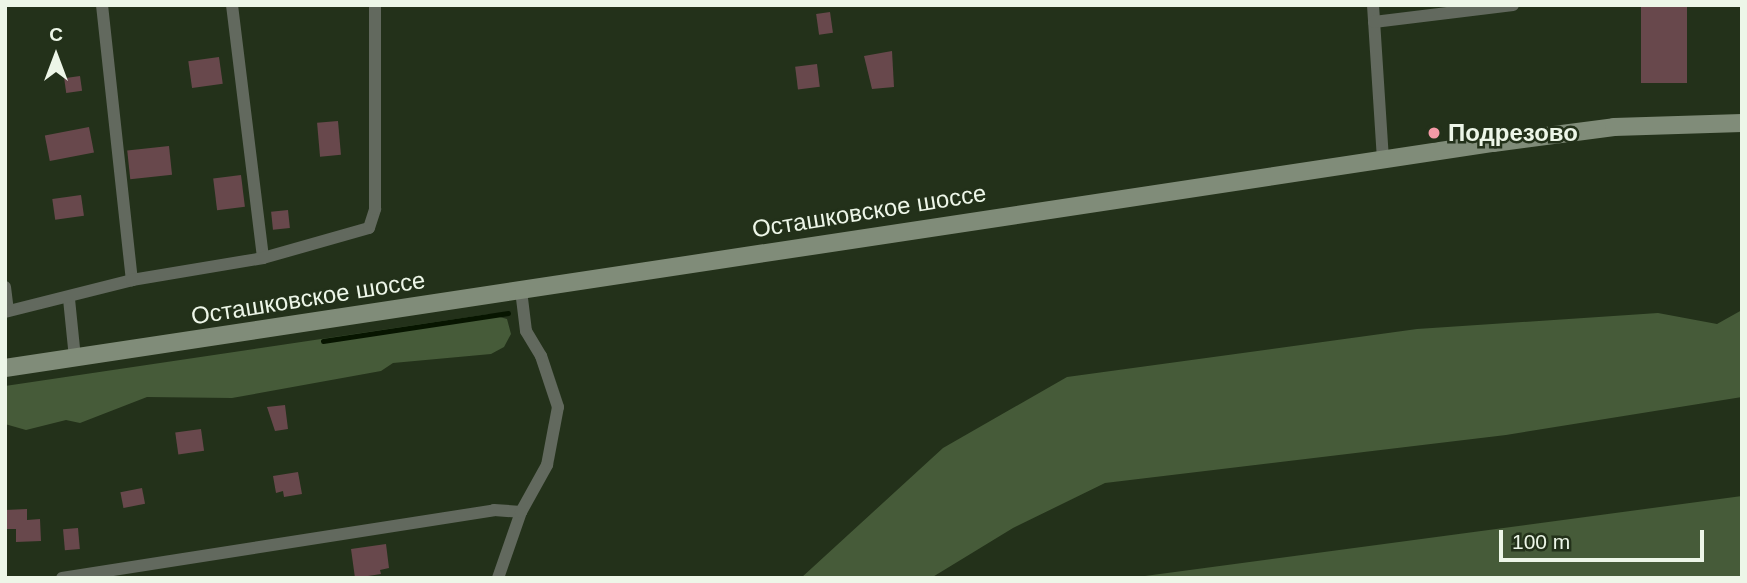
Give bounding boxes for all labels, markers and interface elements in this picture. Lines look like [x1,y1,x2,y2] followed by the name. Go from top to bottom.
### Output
[21,21,91,91] north arrow
[49,24,63,45] text: С
[1448,119,1578,147] place label: Подрезово
[1426,125,1442,141] marker: Подрезово
[750,178,988,244] street label: Осташковское шоссе
[189,265,427,331] street label: Осташковское шоссе
[1502,516,1707,560] scale bar
[1512,530,1570,553] text: 100 m

